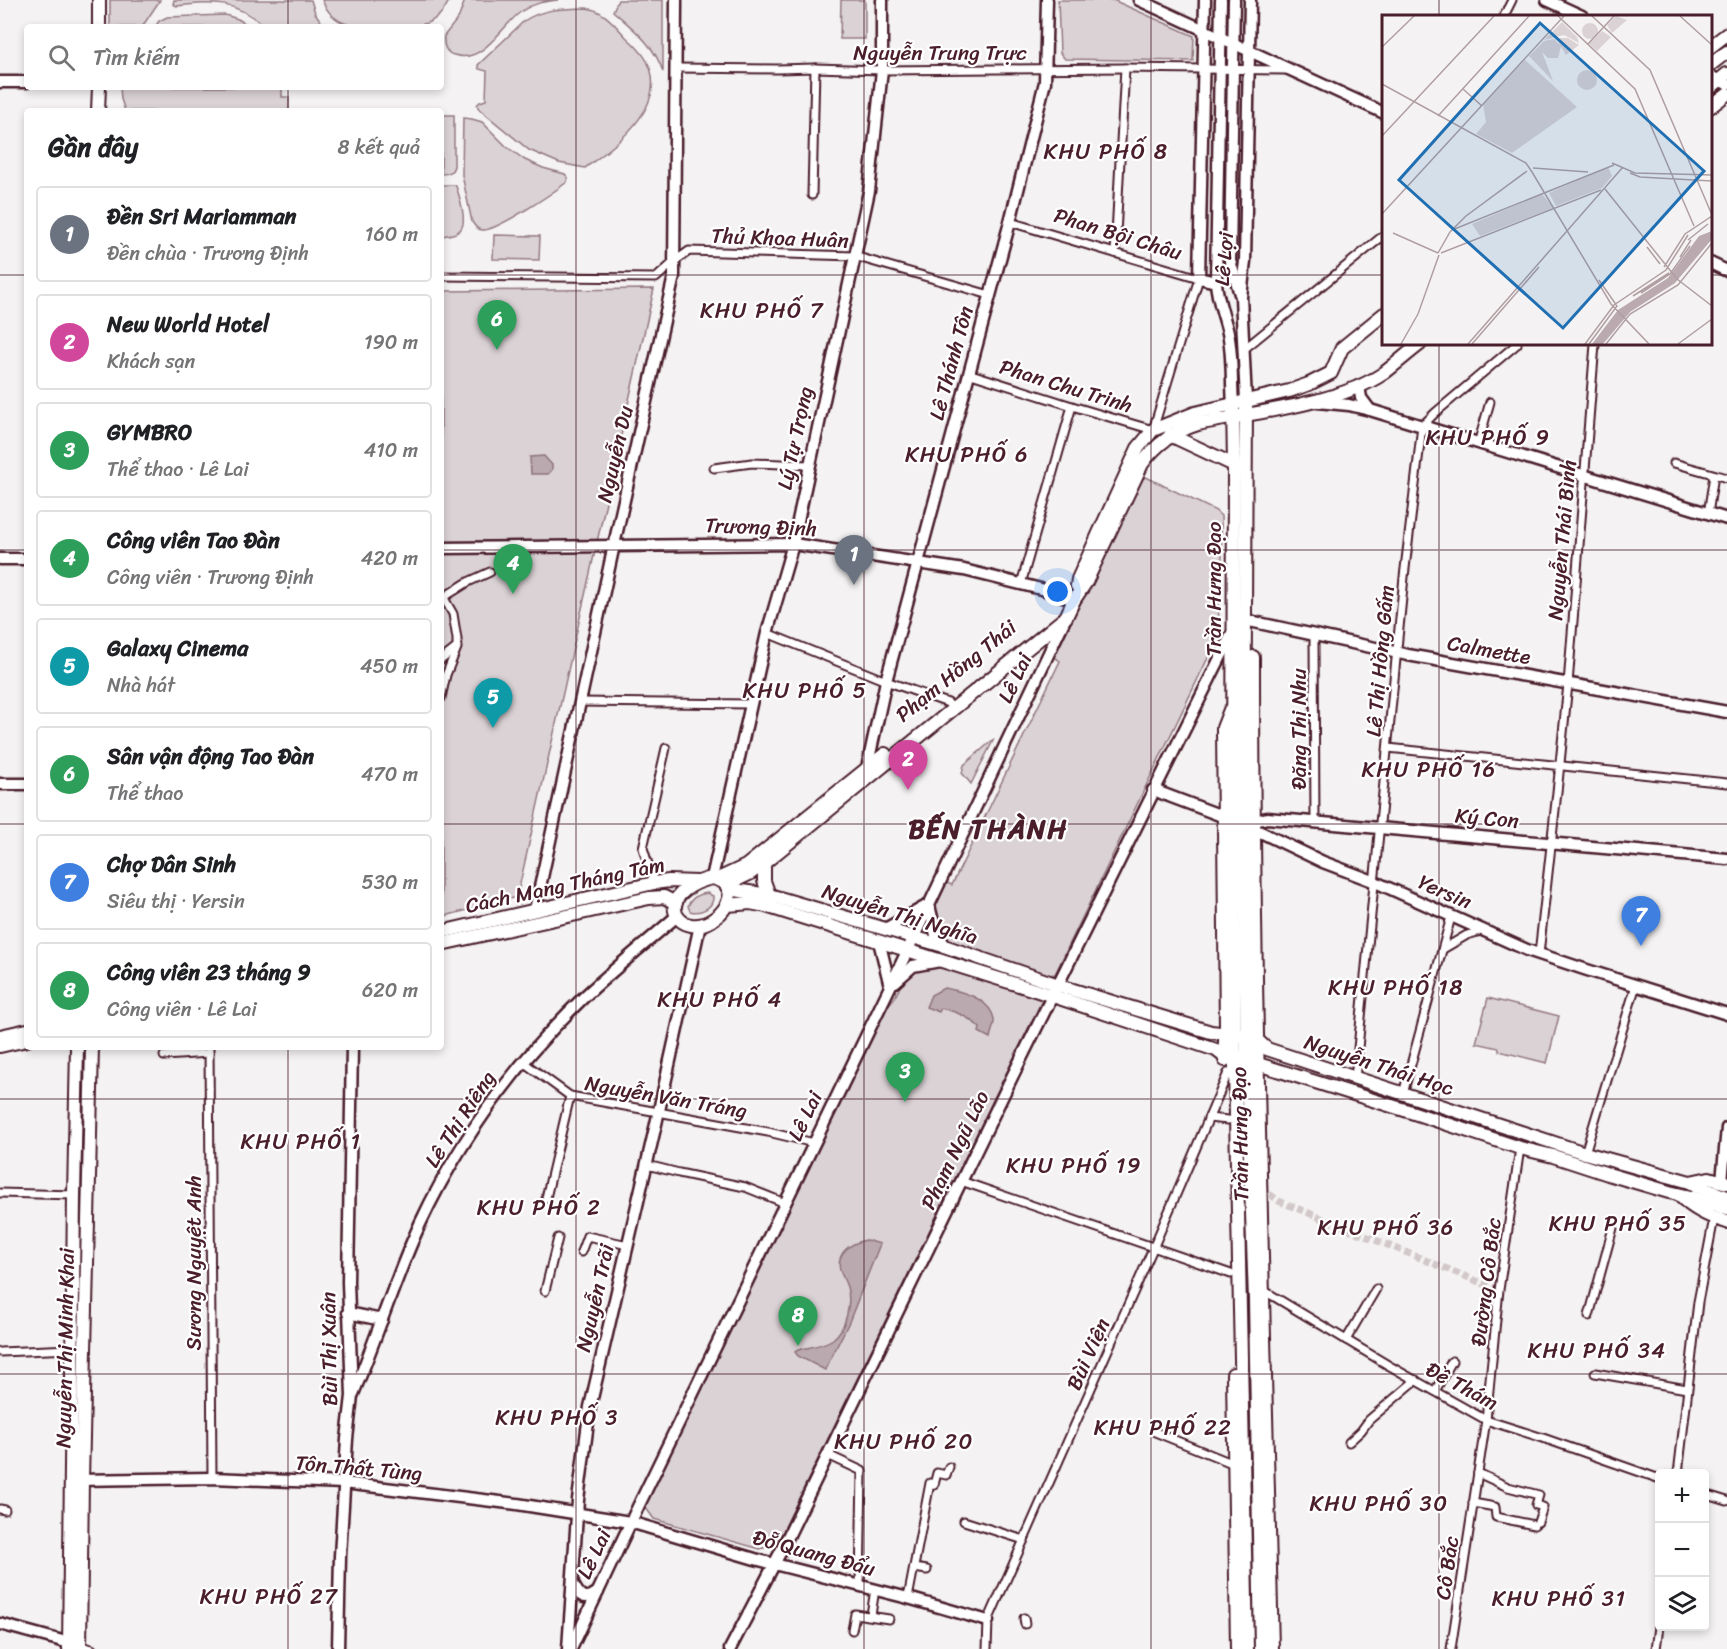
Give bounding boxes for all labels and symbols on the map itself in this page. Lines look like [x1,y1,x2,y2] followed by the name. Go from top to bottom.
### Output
[1382,15,1712,345] inset map
[853,34,1027,72] street label: Nguyễn Trung Trực
[1044,132,1168,171] district label: KHU PHỐ 8
[1049,196,1188,272] street label: Phan Bội Châu
[710,217,850,259] street label: Thủ Khoa Huân
[1203,229,1245,287] street label: Lê Lợi
[700,291,824,330] district label: KHU PHỐ 7
[478,300,516,350] pin: 6
[918,302,984,424] street label: Lê Thánh Tôn
[995,348,1137,424] street label: Phan Chu Trinh
[766,383,824,493] street label: Lý Tự Trọng
[585,401,645,506] street label: Nguyễn Du
[1425,418,1551,457] district label: KHU PHỐ 9
[905,435,1029,474] district label: KHU PHỐ 6
[1536,458,1588,622] street label: Nguyễn Thái Bình
[704,506,818,548] street label: Trương Định
[1195,521,1233,656] street label: Trần Hưng Đạo
[834,536,874,585] pin: 1
[494,544,532,594] pin: 4
[1043,577,1072,606] your location
[1354,584,1406,738] street label: Lê Thị Hồng Gấm
[887,609,1026,732] street label: Phạm Hồng Thái
[1444,624,1534,676] street label: Calmette
[987,645,1044,710] street label: Lê Lai
[1280,668,1318,790] street label: Ðặng Thị Nhu
[742,671,868,710] district label: KHU PHỐ 5
[474,678,512,728] pin: 5
[888,740,928,790] pin: 2
[1361,750,1497,789] district label: KHU PHỐ 16
[1453,796,1521,840] street label: Ký Con
[908,805,1068,853] district label: BẾN THÀNH
[462,845,668,925] street label: Cách Mạng Tháng Tám
[1412,863,1478,921] street label: Yersin
[817,872,983,956] street label: Nguyễn Thị Nghĩa
[1622,896,1660,946] pin: 7
[1328,968,1464,1007] district label: KHU PHỐ 18
[657,980,783,1019] district label: KHU PHỐ 4
[1299,1023,1459,1107] street label: Nguyễn Thái Học
[886,1052,924,1102] pin: 3
[414,1062,506,1176] street label: Lê Thị Riêng
[582,1064,751,1130] street label: Nguyễn Văn Tráng
[1220,1066,1260,1202] street label: Trần Hưng Đạo
[777,1083,834,1148] street label: Lê Lai
[910,1084,1000,1216] street label: Phạm Ngũ Lão
[240,1122,362,1161] district label: KHU PHỐ 1
[1006,1146,1142,1185] district label: KHU PHỐ 19
[175,1176,213,1350] street label: Sương Nguyệt Anh
[477,1188,601,1227] district label: KHU PHỐ 2
[1549,1204,1687,1243] district label: KHU PHỐ 35
[1317,1208,1455,1247] district label: KHU PHỐ 36
[1459,1215,1513,1348] street label: Đường Cô Bắc
[564,1239,626,1356] street label: Nguyễn Trãi
[44,1246,86,1449] street label: Nguyễn Thị Minh Khai
[309,1291,349,1407] street label: Bùi Thị Xuân
[778,1296,818,1346] pin: 8
[1055,1311,1121,1397] street label: Bùi Viện
[1528,1331,1666,1370] district label: KHU PHỐ 34
[1419,1351,1505,1421] street label: Ðề Thám
[495,1398,619,1437] district label: KHU PHỐ 3
[1094,1408,1232,1447] district label: KHU PHỐ 22
[834,1422,974,1461] district label: KHU PHỐ 20
[294,1444,424,1492] street label: Tôn Thất Tùng
[1309,1484,1449,1523] district label: KHU PHỐ 30
[748,1518,880,1588] street label: Ðỗ Quang Ðẩu
[566,1521,623,1586] street label: Lê Lai
[1424,1533,1470,1602] street label: Cô Bắc
[200,1577,338,1616] district label: KHU PHỐ 27
[1492,1579,1626,1618] district label: KHU PHỐ 31

